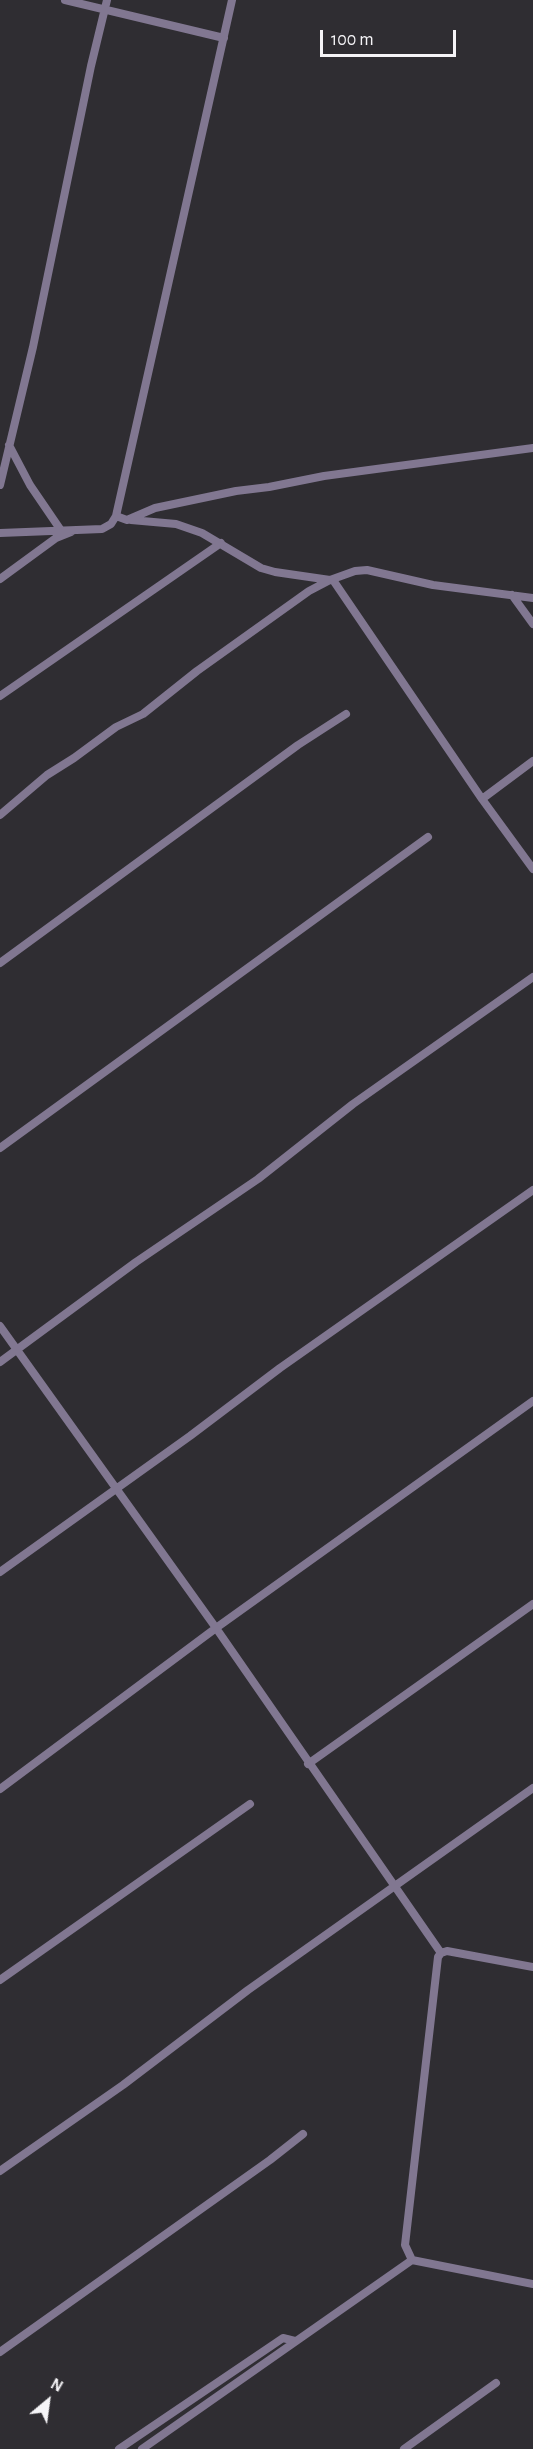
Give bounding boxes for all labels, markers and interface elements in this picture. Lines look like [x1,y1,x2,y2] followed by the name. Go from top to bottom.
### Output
[323,18,460,56] scale bar
[331,31,374,49] text: 100 m
[18,2371,78,2431] north arrow
[48,2376,65,2395] text: N

